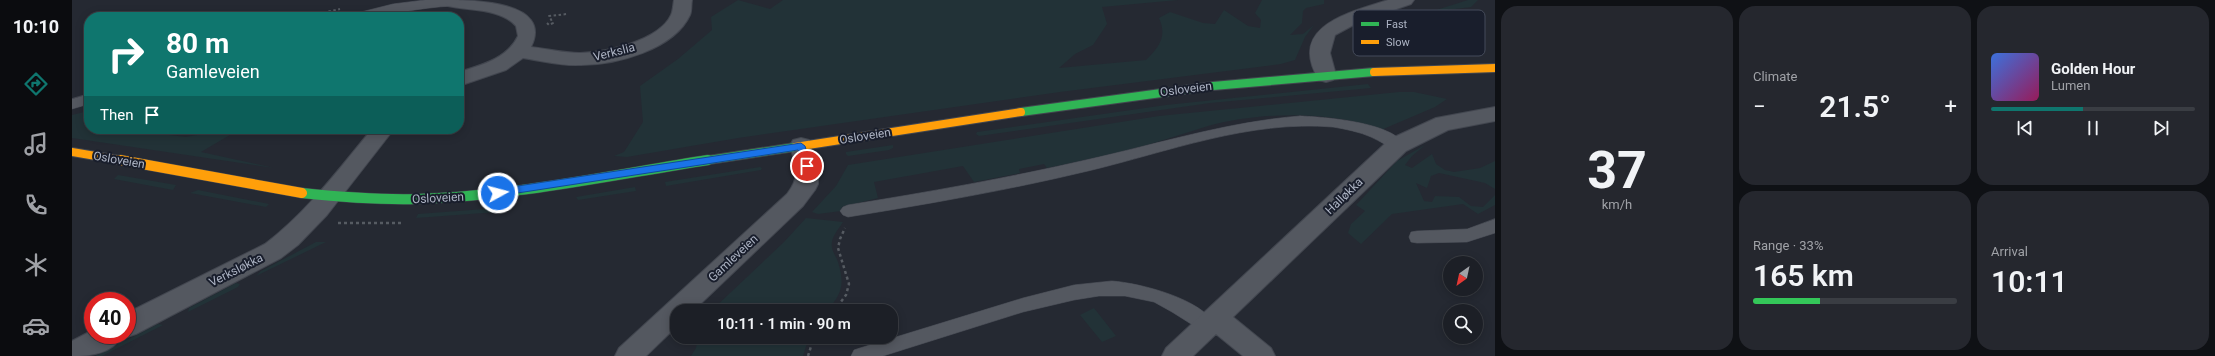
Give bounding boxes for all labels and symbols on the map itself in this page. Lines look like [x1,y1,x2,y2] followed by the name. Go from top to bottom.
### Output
[1353,10,1485,56] legend
[1386,18,1408,31] text: Fast
[1386,36,1410,49] text: Slow
[592,40,636,64] street label: Verkslia
[1159,79,1213,99] street label: Osloveien
[838,125,892,147] street label: Osloveien
[92,149,146,171] street label: Osloveien
[790,149,824,183] pin
[477,172,519,214] position arrow
[1322,175,1366,217] street label: Halløkka
[412,190,464,206] street label: Osloveien
[705,232,761,284] street label: Gamleveien
[207,250,265,290] street label: Verksløkka
[1443,256,1483,296] north arrow
[84,292,136,344] speed limit sign: 40

